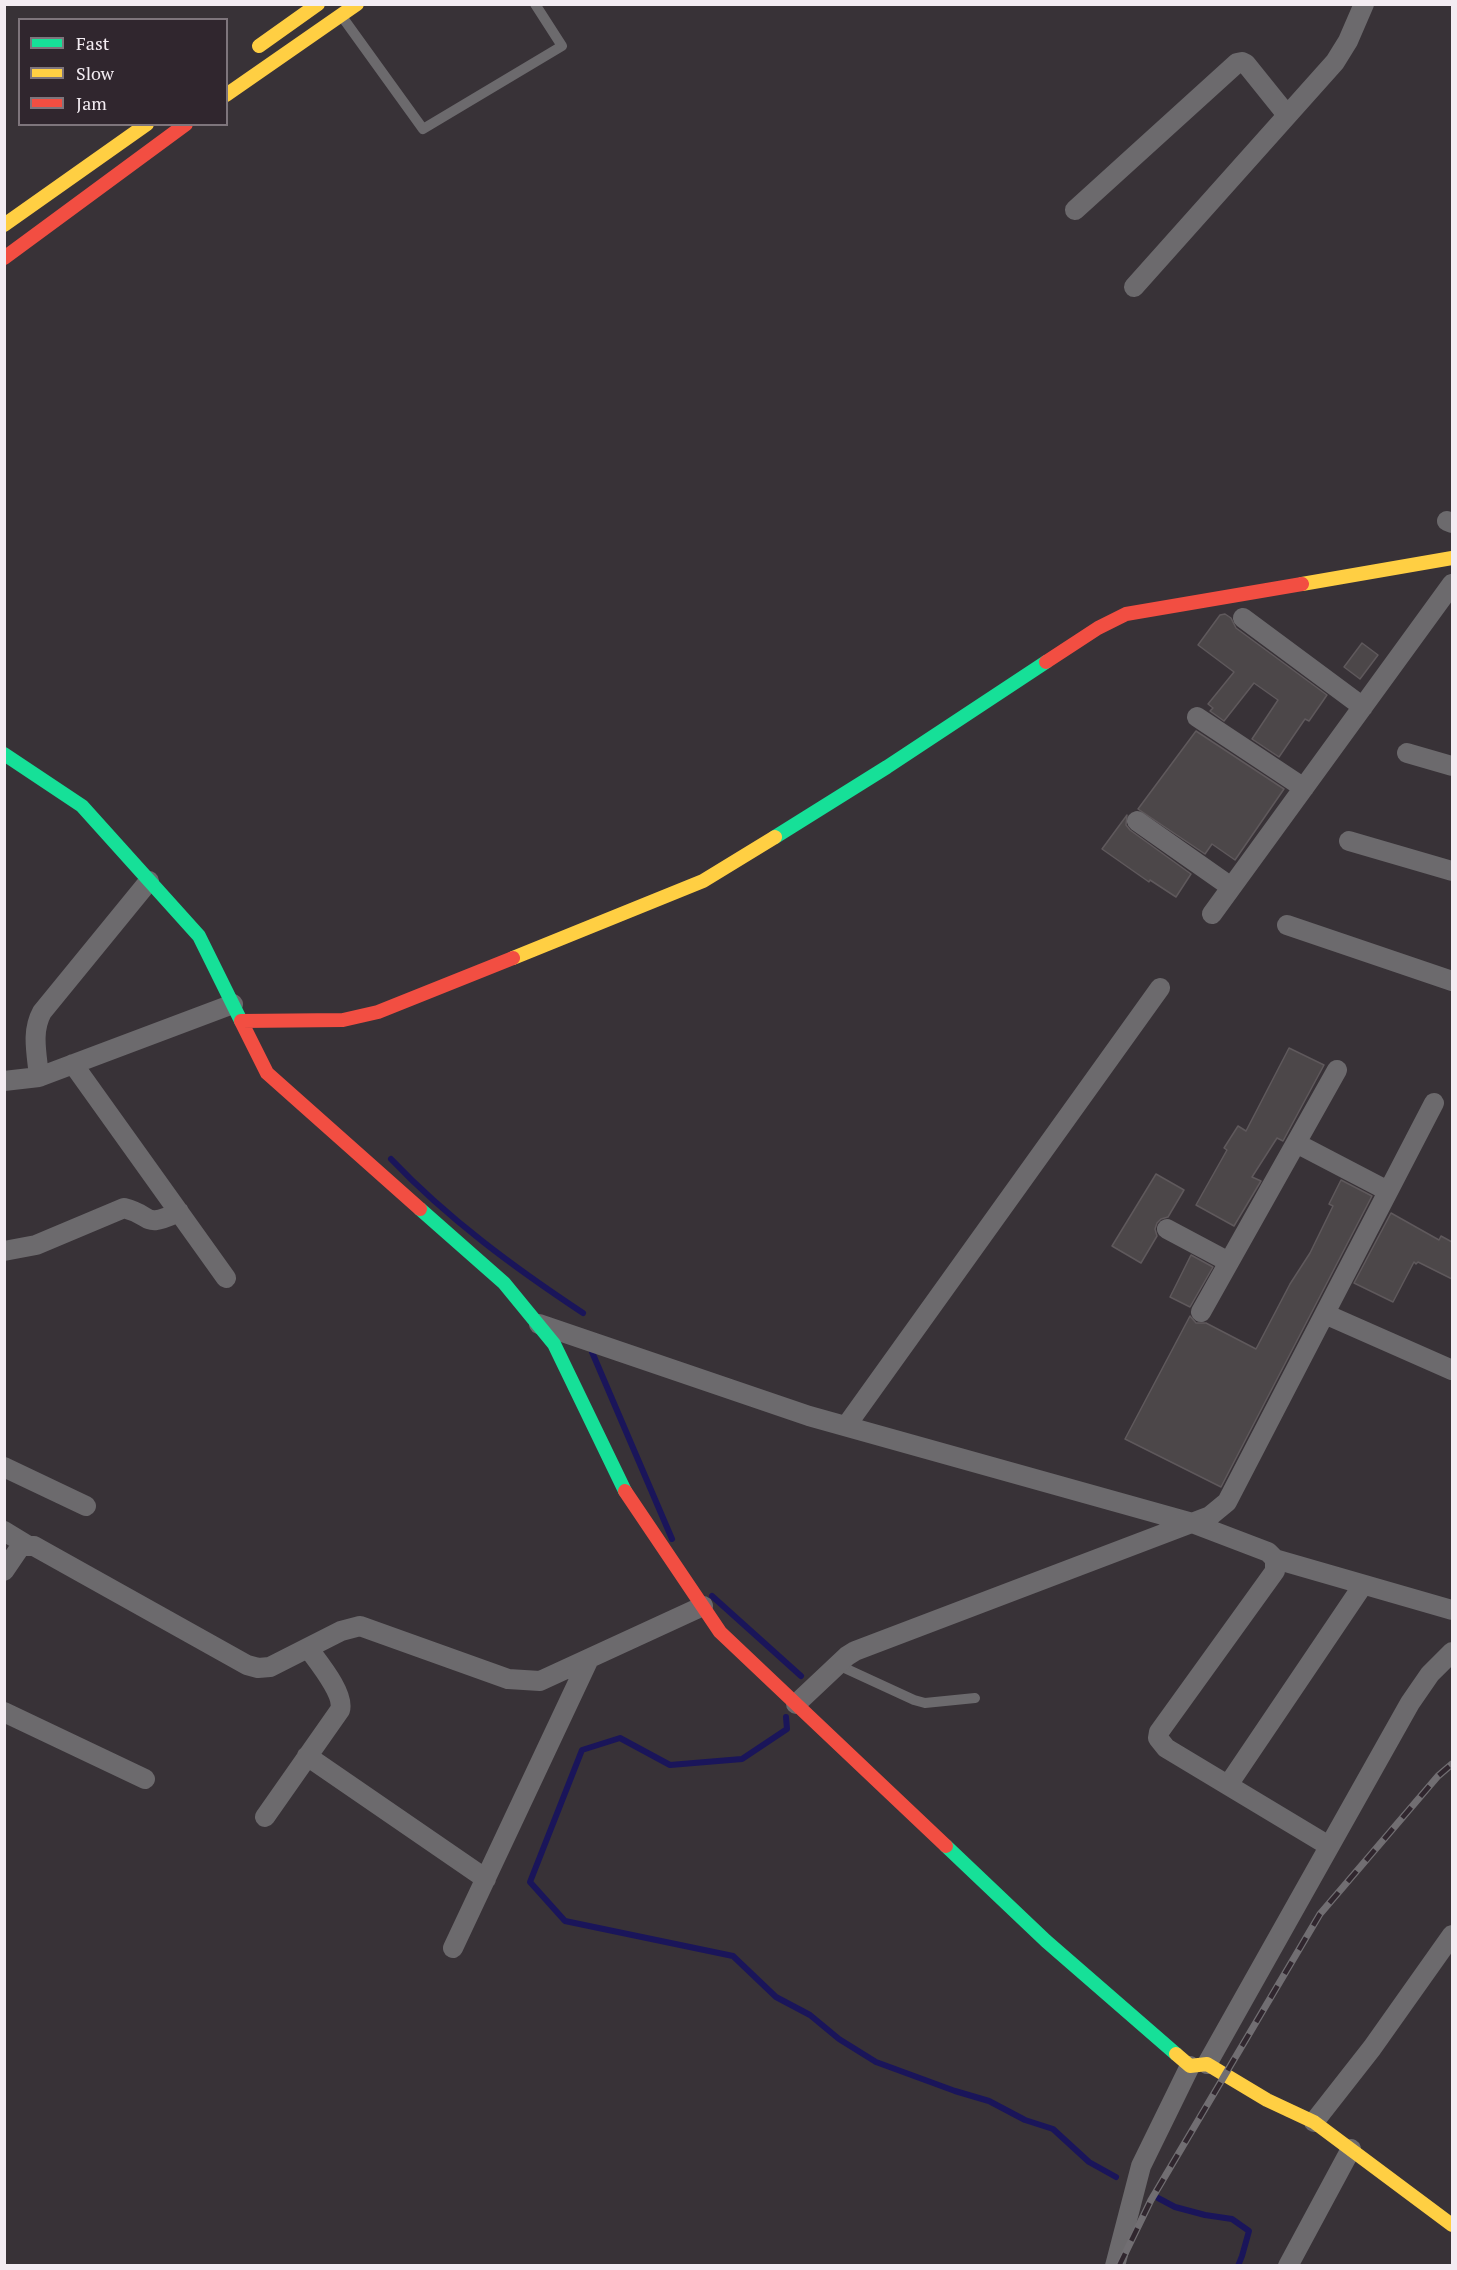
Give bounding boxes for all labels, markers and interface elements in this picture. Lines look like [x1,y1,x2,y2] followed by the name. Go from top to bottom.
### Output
[18,18,228,126] legend
[76,31,109,55] text: Fast
[76,61,114,85] text: Slow
[76,91,107,115] text: Jam

